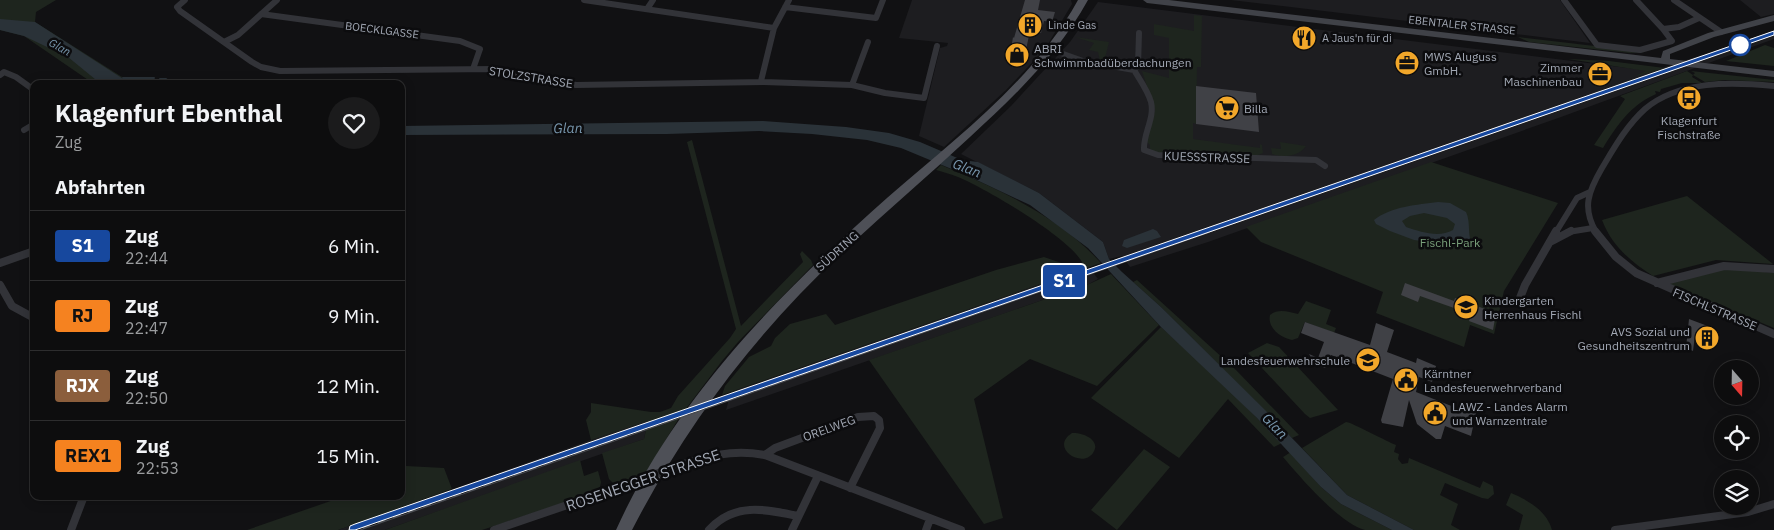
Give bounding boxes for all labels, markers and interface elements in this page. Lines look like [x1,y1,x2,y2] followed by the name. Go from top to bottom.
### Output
[1017,12,1043,38] building icon: Linde Gas
[1408,12,1516,38] street label: EBENTALER STRASSE
[1048,18,1096,32] place label: Linde Gas
[344,19,420,41] street label: BOECKLGASSE
[1291,25,1317,51] restaurant icon: A Jaus'n für di
[1322,31,1392,45] place label: A Jaus'n für di
[1729,34,1751,56] unlabelled marker
[47,35,73,59] water label: Glan
[1034,41,1191,70] place label: ABRI Schwimmbadüberdachungen
[1004,42,1030,68] shop icon: ABRI Schwimmbadüberdachungen
[1424,49,1497,78] place label: MWS Aluguss GmbH.
[1394,50,1420,76] office icon: MWS Aluguss GmbH.
[1504,60,1583,89] place label: Zimmer Maschinenbau
[1587,61,1613,87] office icon: Zimmer Maschinenbau
[488,63,574,91] street label: STOLZSTRASSE
[1676,85,1702,111] bus stop icon: Klagenfurt Fischstraße
[1214,95,1240,121] supermarket icon: Billa
[55,97,282,129] text: Klagenfurt Ebenthal
[328,97,380,149] button: heart
[1244,101,1268,116] place label: Billa
[1657,113,1721,142] place label: Klagenfurt Fischstraße
[553,119,583,137] water label: Glan
[55,132,82,152] text: Zug
[1164,148,1250,166] street label: KUESSSTRASSE
[950,154,984,182] water label: Glan
[55,175,145,199] text: Abfahrten
[125,224,158,248] text: Zug
[812,228,862,274] street label: SÜDRING
[71,234,94,257] text: S1
[328,234,380,258] text: 6 Min.
[1420,235,1481,250] park label: Fischl-Park
[125,248,168,268] text: 22:44
[1042,265,1086,297] line badge: S1
[1053,269,1075,292] text: S1
[1671,284,1759,334] street label: FISCHLSTRASSE
[1484,293,1582,322] place label: Kindergarten Herrenhaus Fischl
[125,294,158,318] text: Zug
[1453,294,1479,320] school or university icon: Kindergarten Herrenhaus Fischl
[72,304,93,327] text: RJ
[328,304,380,328] text: 9 Min.
[125,318,168,338] text: 22:47
[1578,324,1690,353] place label: AVS Sozial und Gesundheitszentrum
[1694,325,1720,351] building icon: AVS Sozial und Gesundheitszentrum
[1355,347,1381,373] school or university icon: Landesfeuerwehrschule
[1221,353,1350,368] place label: Landesfeuerwehrschule
[1714,360,1759,405] north arrow
[1714,360,1759,515] map controls
[125,364,158,388] text: Zug
[1424,366,1562,395] place label: Kärntner Landesfeuerwehrverband
[1393,367,1419,393] public building icon: Kärntner Landesfeuerwehrverband
[66,374,99,397] text: RJX
[317,374,380,398] text: 12 Min.
[125,388,168,408] text: 22:50
[1452,399,1568,428] place label: LAWZ - Landes Alarm und Warnzentrale
[1422,400,1448,426] public building icon: LAWZ - Landes Alarm und Warnzentrale
[1258,409,1292,443] water label: Glan
[801,412,857,444] street label: ORELWEG
[1714,415,1759,460] button: locate
[136,434,169,458] text: Zug
[65,444,111,467] text: REX1
[317,444,380,468] text: 15 Min.
[563,445,723,515] street label: ROSENEGGER STRASSE
[136,458,179,478] text: 22:53
[1714,470,1759,515] button: layers

